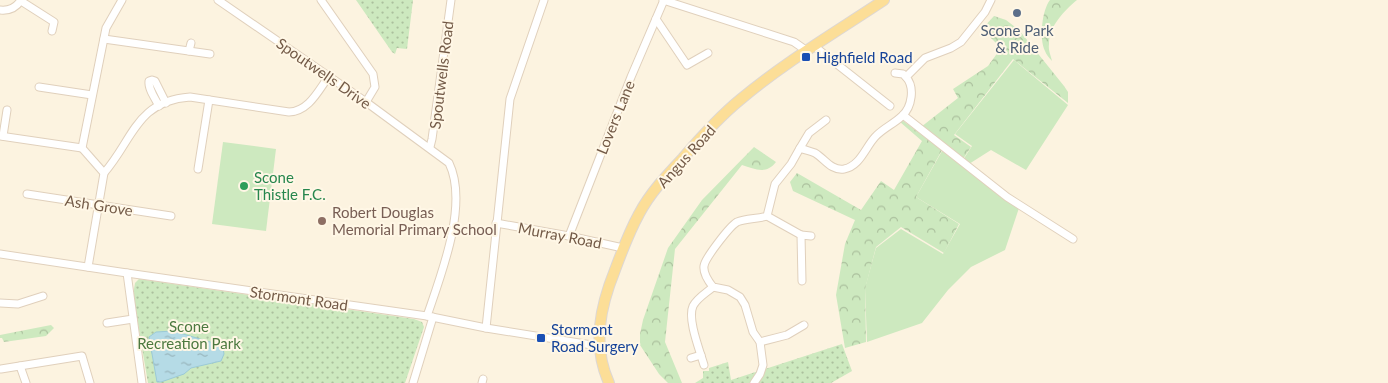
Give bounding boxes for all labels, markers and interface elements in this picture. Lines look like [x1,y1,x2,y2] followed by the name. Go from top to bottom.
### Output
[1011,7,1023,19] marker: Scone Park & Ride
[425,20,457,130] street label: Spoutwells Road
[980,21,1054,56] place label: Scone Park & Ride
[273,34,375,112] street label: Spoutwells Drive
[816,48,913,66] place label: Highfield Road
[800,51,812,63] marker: Highfield Road
[592,77,638,157] street label: Lovers Lane
[653,121,719,191] street label: Angus Road
[254,168,326,203] place label: Scone Thistle F.C.
[238,180,250,192] marker: Scone Thistle F.C.
[64,191,134,219] street label: Ash Grove
[332,203,497,238] place label: Robert Douglas Memorial Primary School
[316,215,328,227] marker: Robert Douglas Memorial Primary School
[517,218,603,252] street label: Murray Road
[249,282,349,314] street label: Stormont Road
[137,317,241,352] park label: Scone Recreation Park
[551,320,639,355] place label: Stormont Road Surgery
[535,332,547,344] marker: Stormont Road Surgery

